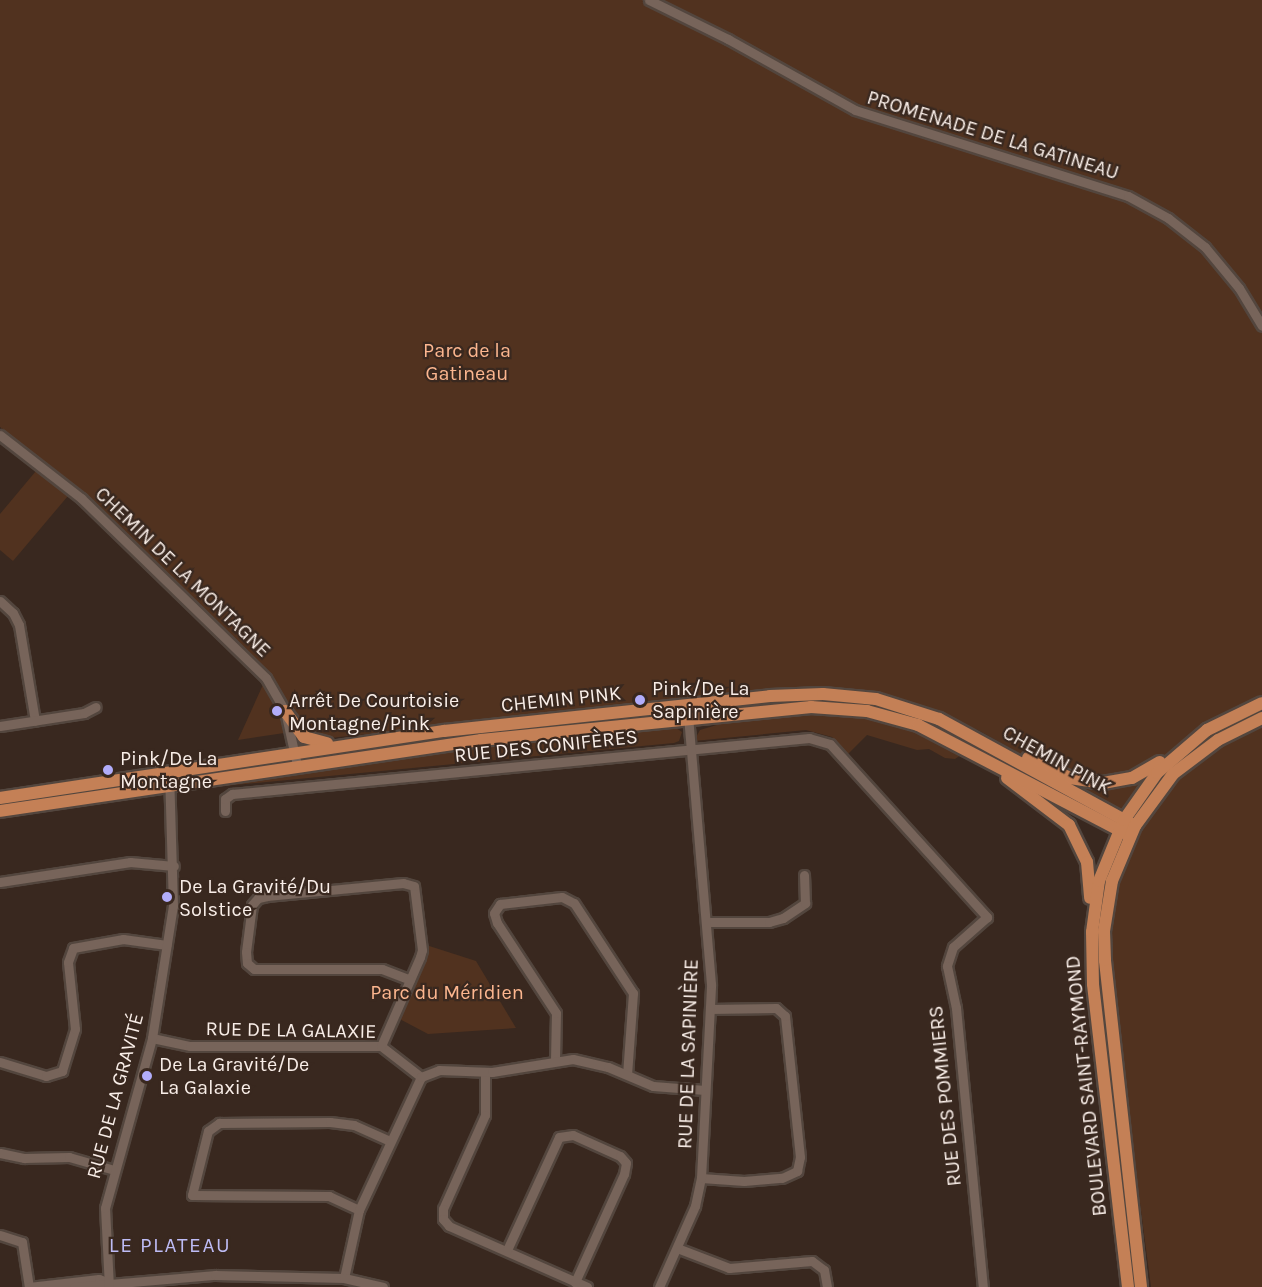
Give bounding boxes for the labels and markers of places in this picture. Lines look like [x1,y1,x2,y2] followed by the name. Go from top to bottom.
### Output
[652,676,750,723] place label: Pink/De La Sapinière
[289,688,459,735] place label: Arrêt De Courtoisie Montagne/Pink
[633,693,647,707] marker: Pink/De La Sapinière
[270,704,284,718] marker: Arrêt De Courtoisie Montagne/Pink
[120,746,218,793] place label: Pink/De La Montagne
[101,763,115,777] marker: Pink/De La Montagne
[179,874,331,921] place label: De La Gravité/Du Solstice
[160,890,174,904] marker: De La Gravité/Du Solstice
[159,1052,309,1099] place label: De La Gravité/De La Galaxie
[140,1069,154,1083] marker: De La Gravité/De La Galaxie

